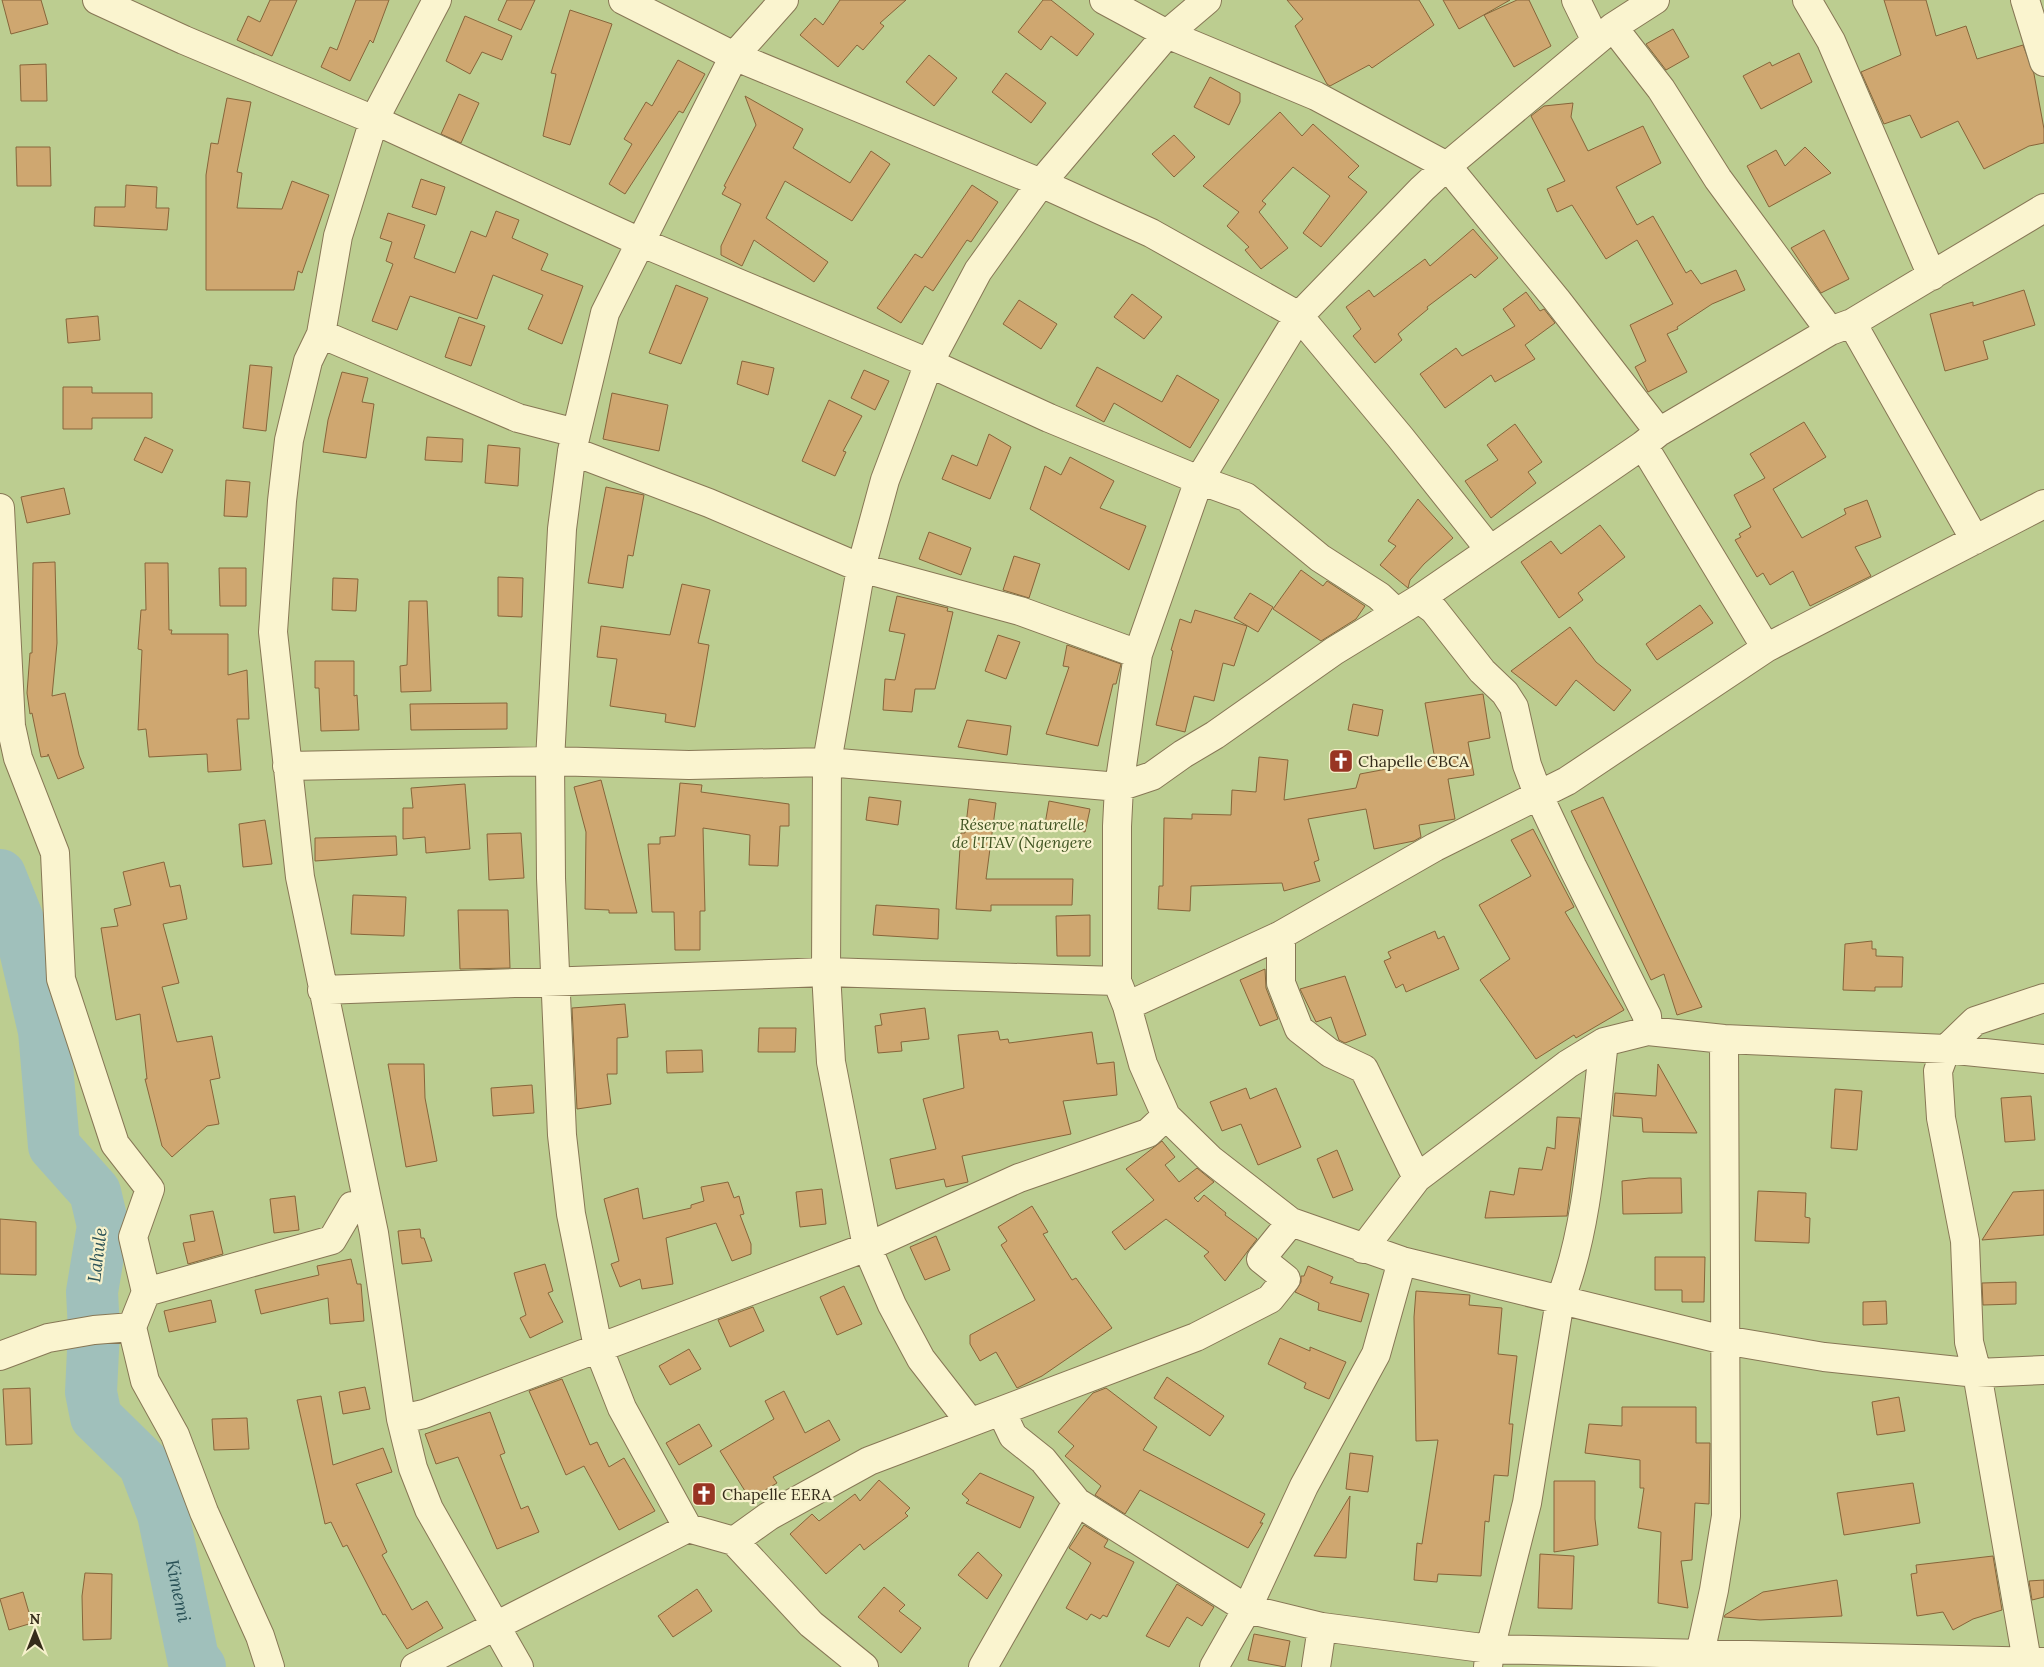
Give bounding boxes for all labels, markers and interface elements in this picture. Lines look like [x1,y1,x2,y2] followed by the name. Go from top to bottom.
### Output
[1328,748,1354,774] church icon: Chapelle CBCA
[1358,751,1470,771] place label: Chapelle CBCA
[952,814,1093,853] park label: Réserve naturelle de l'ITAV (Ngengere
[82,1226,112,1284] water label: Lahule
[691,1481,717,1507] church icon: Chapelle EERA
[722,1484,833,1504] place label: Chapelle EERA
[161,1557,197,1624] water label: Kimemi
[10,1607,60,1657] north arrow
[30,1610,41,1628] text: N

